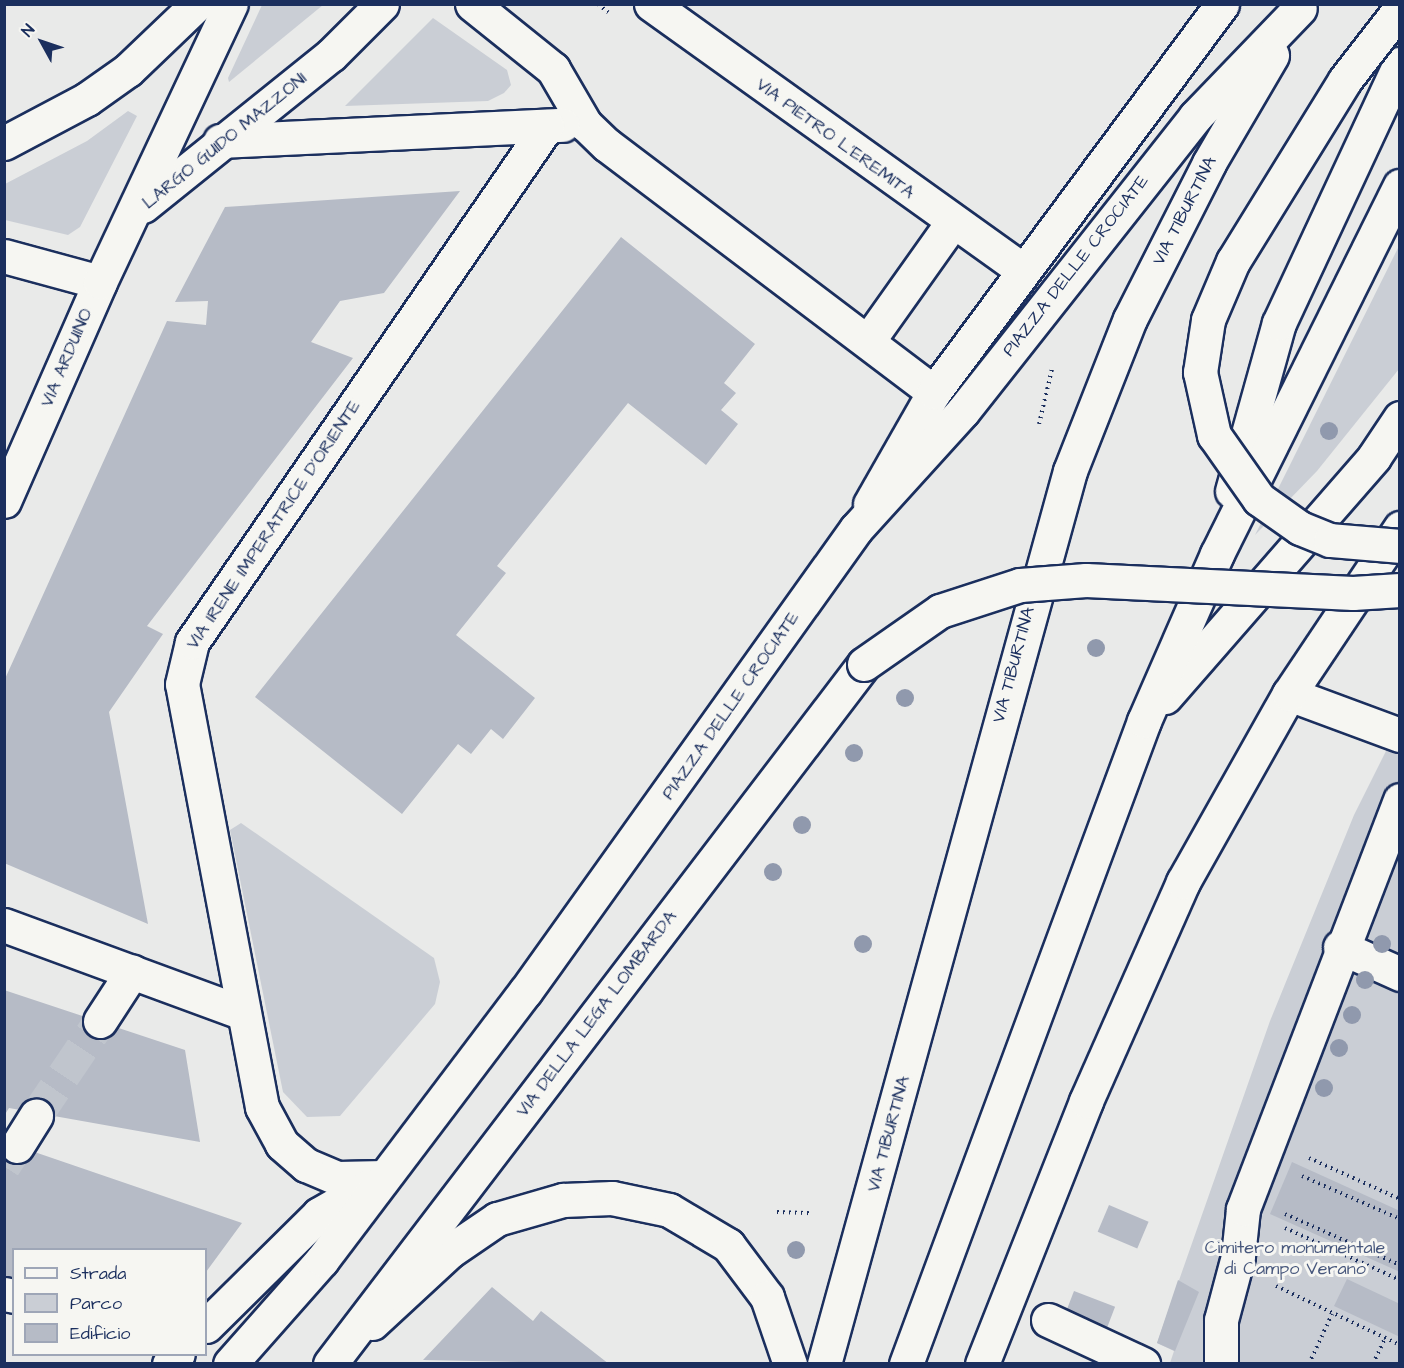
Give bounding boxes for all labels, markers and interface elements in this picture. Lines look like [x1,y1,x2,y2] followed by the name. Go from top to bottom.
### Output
[12,12,72,72] north arrow
[17,20,40,41] text: N
[138,68,312,214] street label: LARGO GUIDO MAZZONI
[751,74,919,204] street label: VIA PIETRO L'EREMITA
[1148,153,1222,269] street label: VIA TIBURTINA
[998,171,1154,361] street label: PIAZZA DELLE CROCIATE
[37,305,97,411] street label: VIA ARDUINO
[182,396,366,654] street label: VIA IRENE IMPERATRICE D'ORIENTE
[988,605,1040,725] street label: VIA TIBURTINA
[658,608,804,804] street label: PIAZZA DELLE CROCIATE
[512,907,682,1121] street label: VIA DELLA LEGA LOMBARDA
[863,1074,915,1194] street label: VIA TIBURTINA
[1205,1238,1385,1280] park label: Cimitero monumentale di Campo Verano
[12,1248,207,1356] legend
[70,1261,126,1286] text: Strada
[70,1291,122,1316] text: Parco
[70,1321,130,1346] text: Edificio

